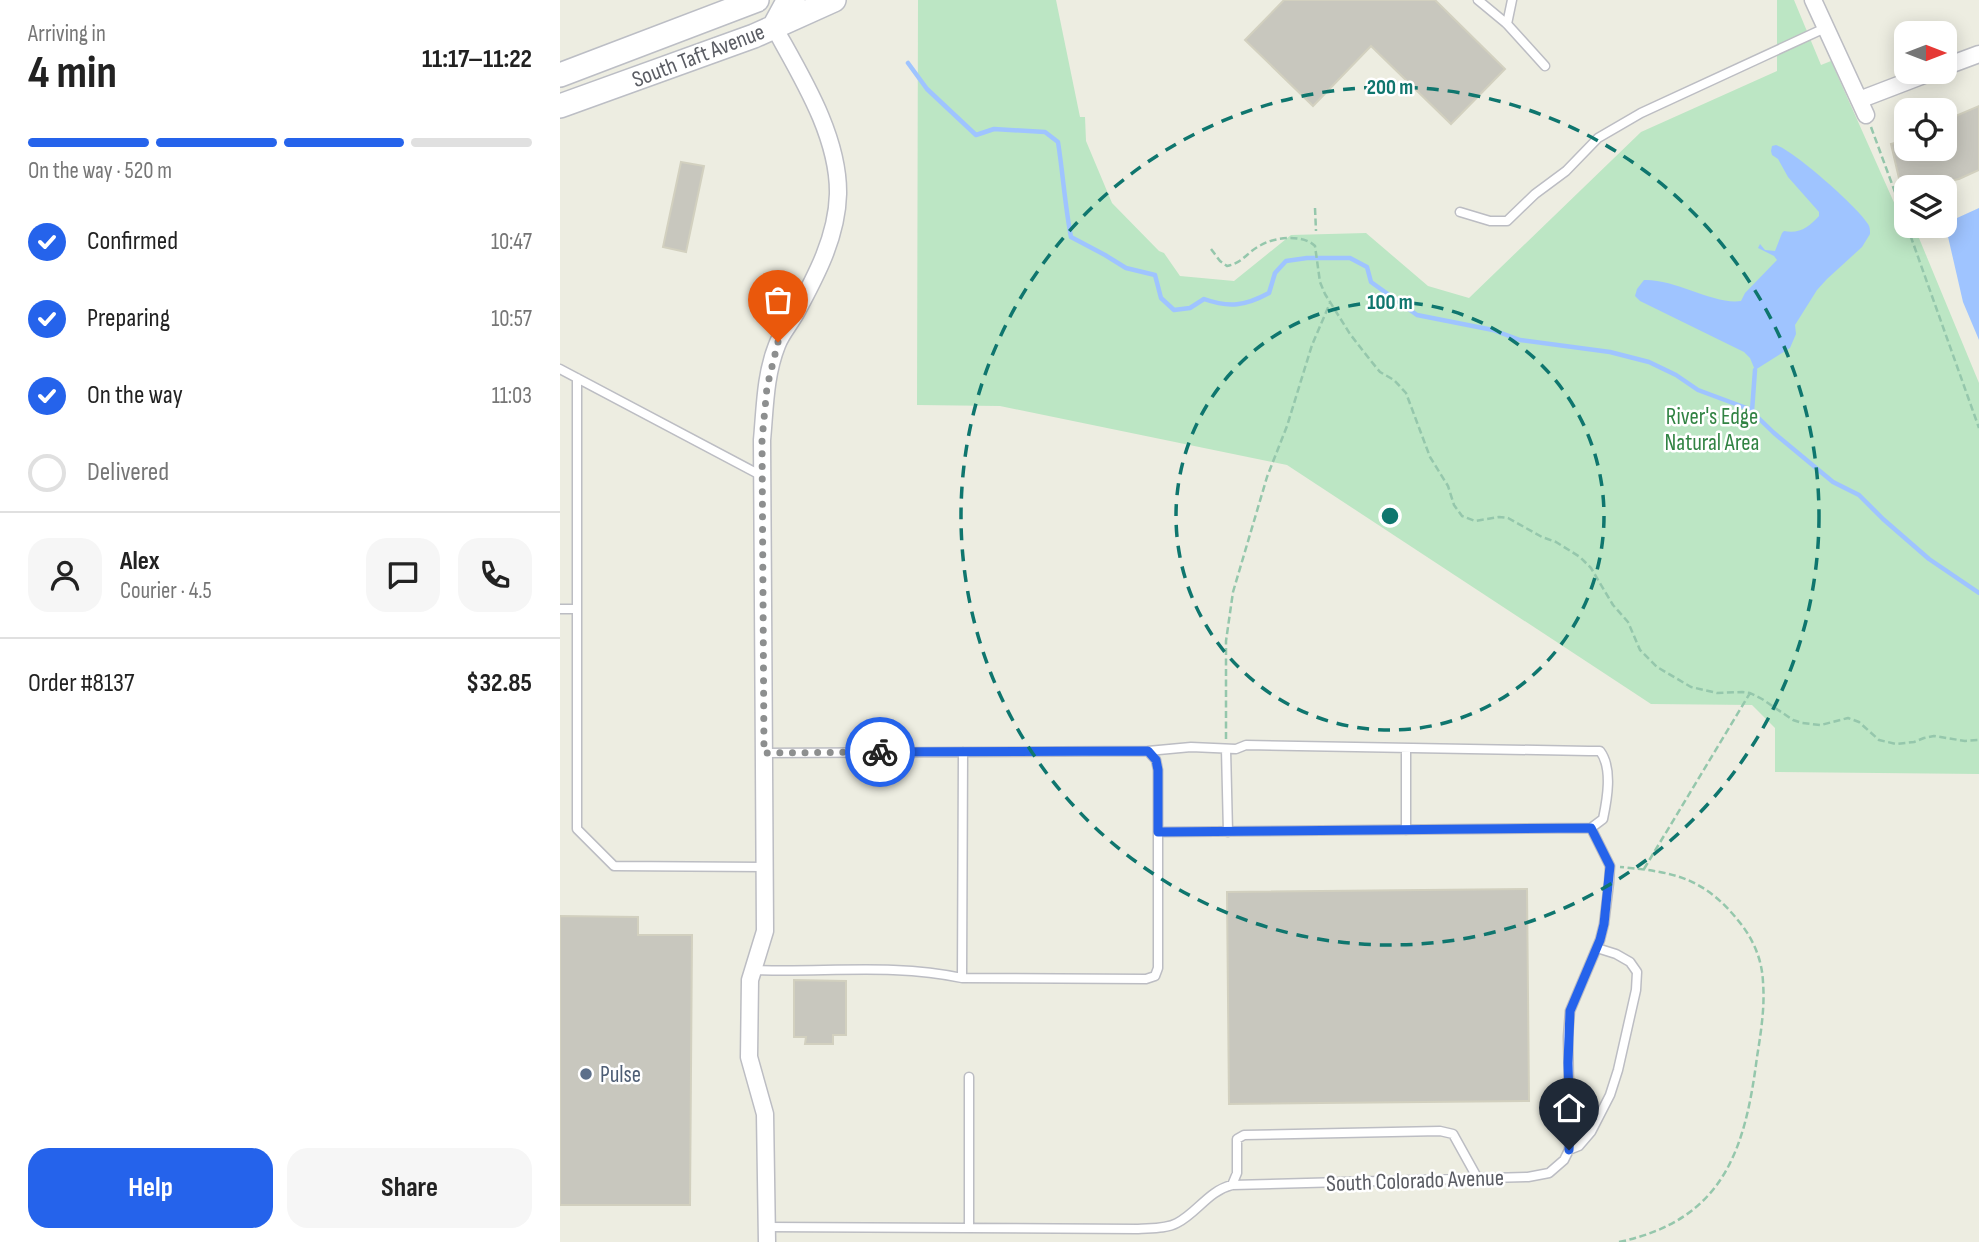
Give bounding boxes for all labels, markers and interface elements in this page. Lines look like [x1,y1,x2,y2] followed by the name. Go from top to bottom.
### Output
[628,18,769,94] street label: South Taft Avenue
[28,20,106,48] text: Arriving in
[1894,21,1956,84] north arrow
[1894,21,1957,238] map controls
[422,44,532,75] text: 11:17–11:22
[28,46,117,101] text: 4 min
[1367,75,1413,100] text: 200 m
[1894,98,1957,161] button: locate
[28,157,172,185] text: On the way · 520 m
[1894,175,1957,238] button: layers
[28,223,66,261] icon: check
[87,226,178,257] text: Confirmed
[491,228,532,256] text: 10:47
[748,270,808,342] pin
[759,281,797,319] icon: bag
[1367,290,1413,315] text: 100 m
[28,300,66,338] icon: check
[87,303,170,334] text: Preparing
[491,305,532,333] text: 10:57
[28,377,66,415] icon: check
[87,380,183,411] text: On the way
[492,382,532,410] text: 11:03
[1665,403,1759,457] park label: River's Edge Natural Area
[87,457,169,488] text: Delivered
[1378,504,1402,528] centre of rings
[28,538,102,612] button: person
[366,538,440,612] button: chat
[458,538,532,612] button: phone
[120,546,160,577] text: Alex
[120,577,212,605] text: Courier · 4.5
[28,668,134,699] text: Order #8137
[466,668,532,699] text: $32.85
[845,717,915,787] courier
[861,733,899,771] icon: bike
[600,1061,641,1089] place label: Pulse
[578,1066,594,1082] marker: Pulse
[1539,1078,1599,1150] pin
[1550,1089,1588,1127] icon: home
[28,1148,273,1228] button: Help
[287,1148,532,1228] button: Share
[1326,1164,1504,1198] street label: South Colorado Avenue

